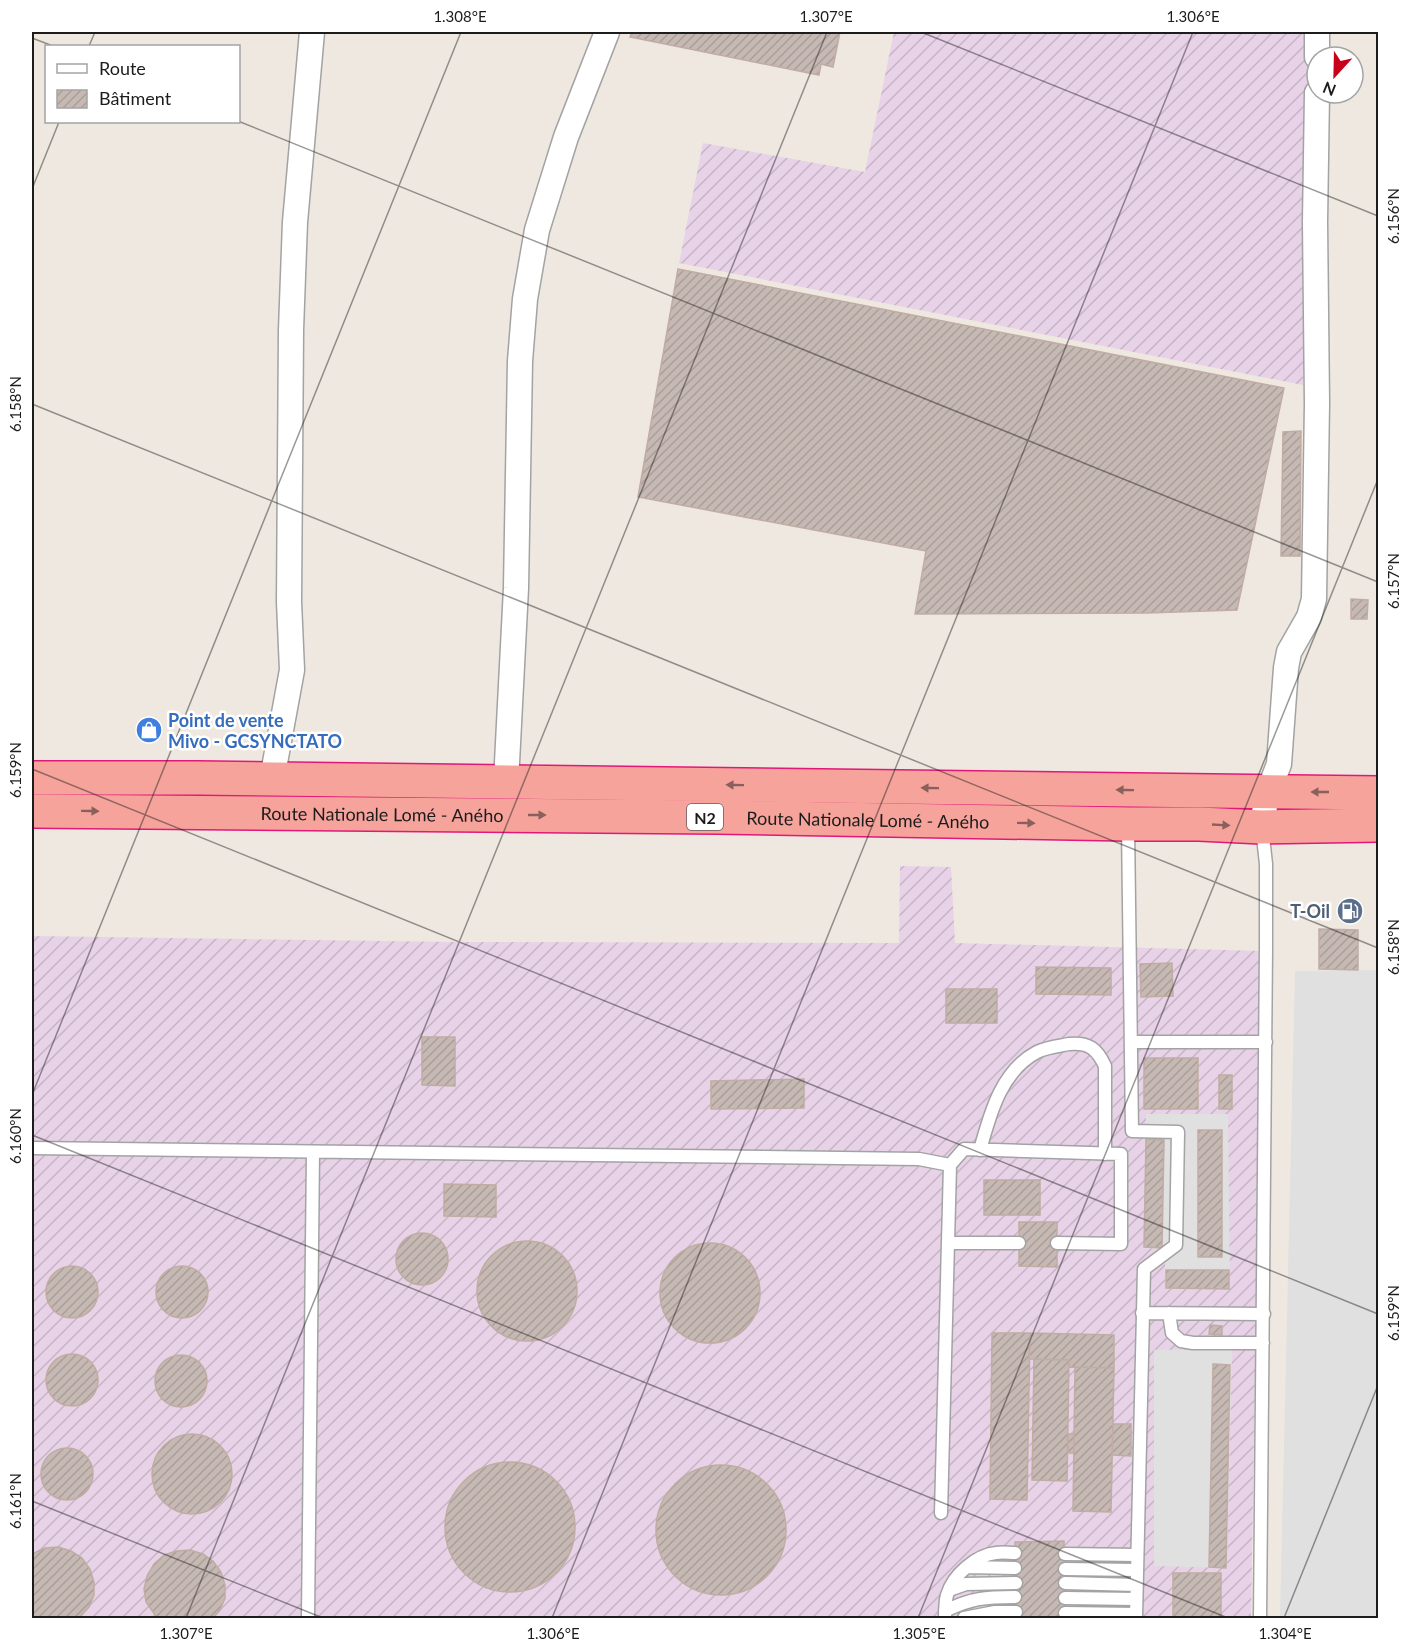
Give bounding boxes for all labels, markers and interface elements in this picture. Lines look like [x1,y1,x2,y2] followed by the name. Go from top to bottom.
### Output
[433,7,487,25] text: 1.308°E
[799,7,853,25] text: 1.307°E
[1166,7,1220,25] text: 1.306°E
[45,45,240,123] legend
[1305,45,1365,105] north arrow
[99,57,146,79] text: Route
[1320,78,1338,100] text: N
[99,87,172,109] text: Bâtiment
[1384,188,1402,244] text: 6.156°N
[6,376,24,432] text: 6.158°N
[1384,553,1402,609] text: 6.157°N
[168,709,342,752] place label: Point de vente Mivo - GCSYNCTATO
[134,715,164,745] shop icon: Point de vente Mivo - GCSYNCTATO
[6,742,24,798] text: 6.159°N
[726,780,745,789] one-way arrow
[921,783,940,792] one-way arrow
[1116,786,1135,795] one-way arrow
[1311,788,1330,797] one-way arrow
[260,802,504,826] street label: Route Nationale Lomé - Aného
[687,804,723,830] road number: N2
[80,807,99,816] one-way arrow
[746,807,990,833] street label: Route Nationale Lomé - Aného
[527,811,546,820] one-way arrow
[1016,818,1035,827] one-way arrow
[1211,820,1230,829] one-way arrow
[1335,896,1365,926] fuel station icon: T-Oil
[1290,900,1330,922] place label: T-Oil
[1384,919,1402,975] text: 6.158°N
[6,1108,24,1164] text: 6.160°N
[1384,1285,1402,1341] text: 6.159°N
[6,1473,24,1529] text: 6.161°N
[159,1624,213,1642] text: 1.307°E
[526,1624,580,1642] text: 1.306°E
[892,1624,946,1642] text: 1.305°E
[1258,1624,1312,1642] text: 1.304°E

